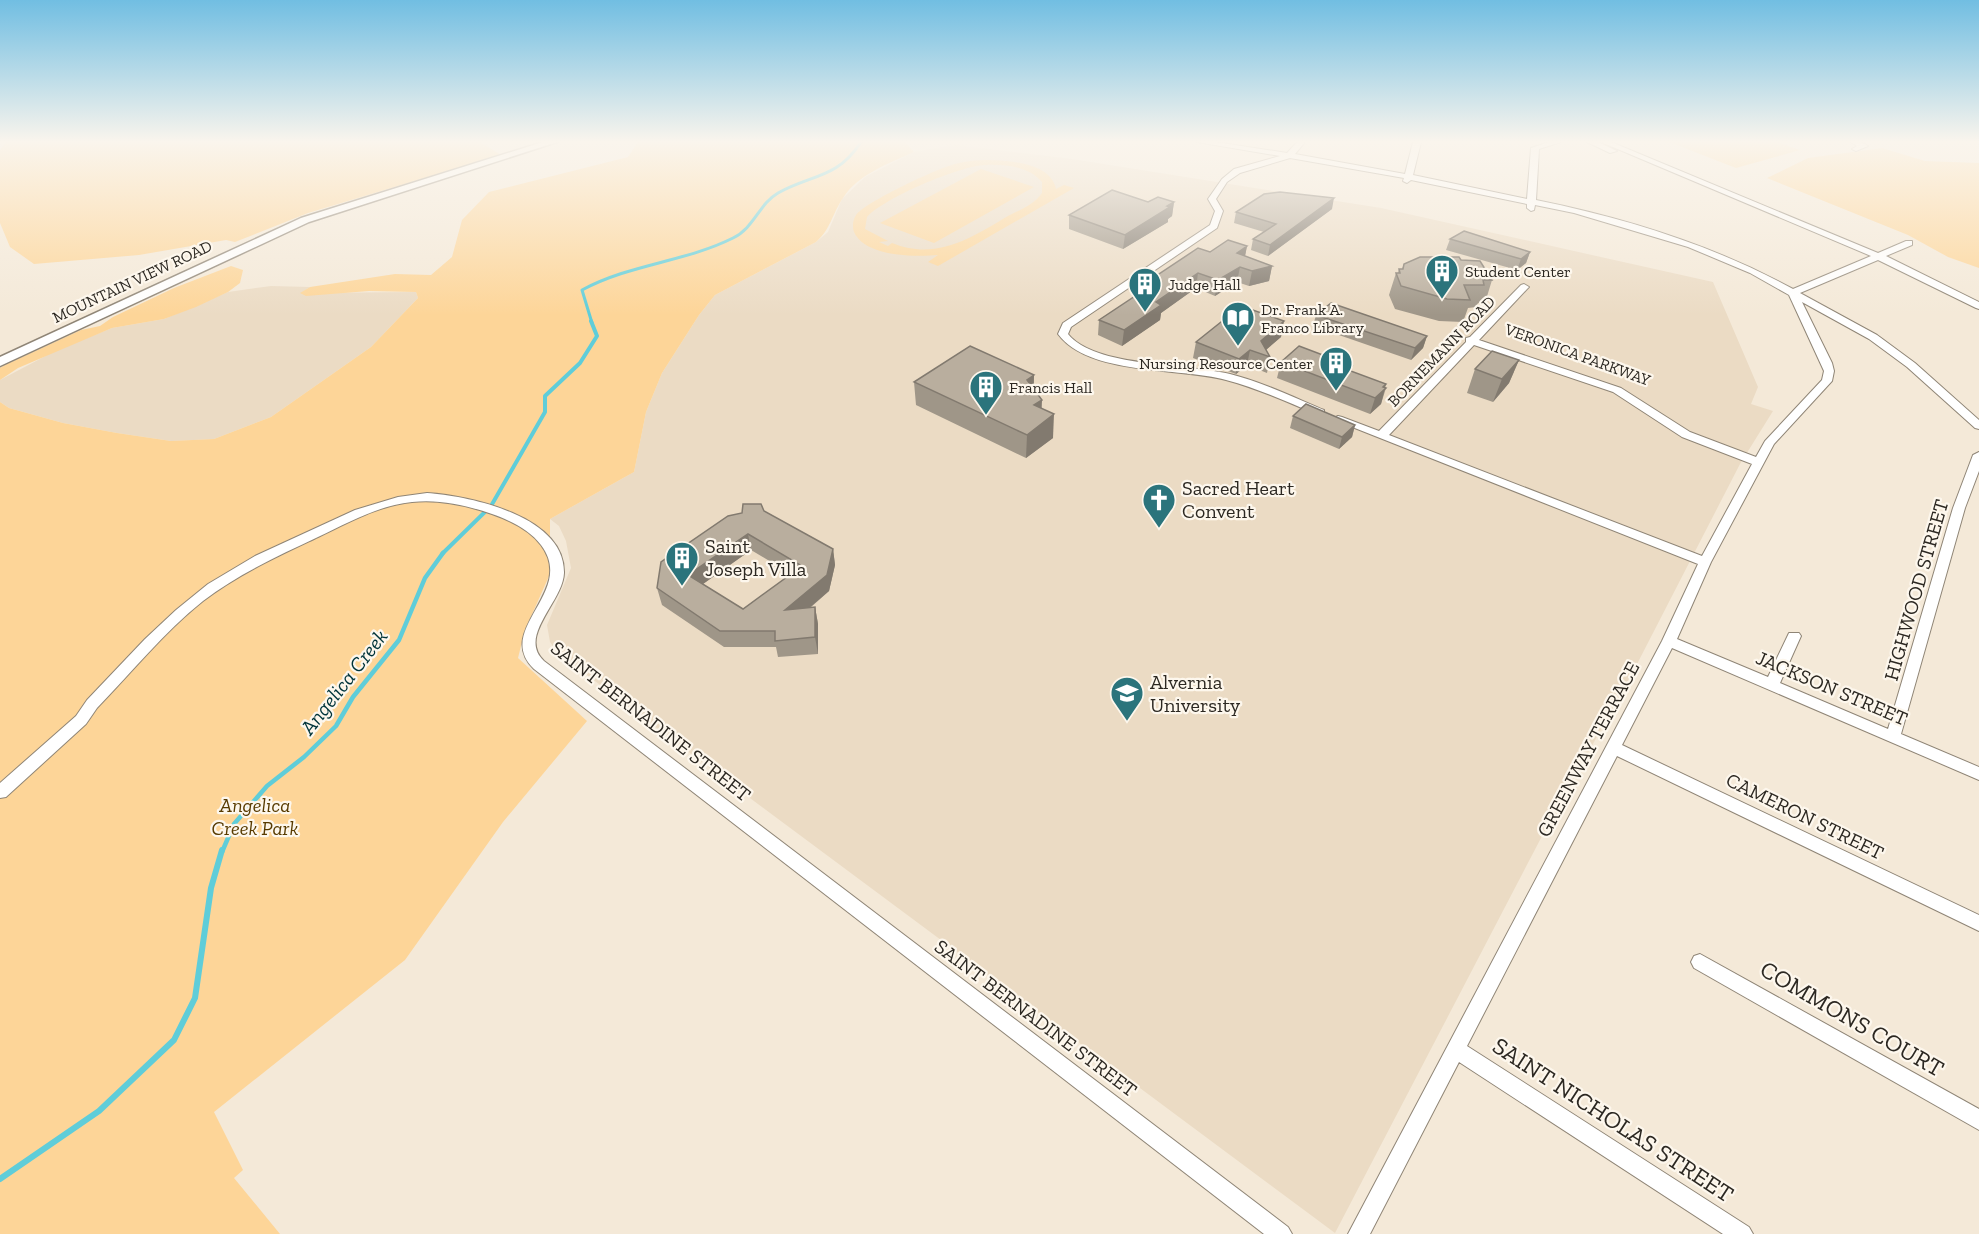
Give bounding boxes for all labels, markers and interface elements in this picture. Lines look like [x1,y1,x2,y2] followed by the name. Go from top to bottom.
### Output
[49,236,215,327] street label: MOUNTAIN VIEW ROAD
[1424,253,1460,300] building icon: Student Center
[1465,262,1571,281] place label: Student Center
[1127,266,1163,313] building icon: Judge Hall
[1168,275,1241,294] place label: Judge Hall
[1384,292,1499,411] street label: BORNEMANN ROAD
[1220,300,1256,347] library icon: Dr. Frank A. Franco Library
[1261,300,1365,337] place label: Dr. Frank A. Franco Library
[1502,319,1653,390] street label: VERONICA PARKWAY
[1318,345,1354,392] building icon: Nursing Resource Center
[1139,354,1313,373] place label: Nursing Resource Center
[968,369,1004,416] building icon: Francis Hall
[1009,378,1092,397] place label: Francis Hall
[1182,476,1295,523] place label: Sacred Heart Convent
[1141,482,1177,529] church icon: Sacred Heart Convent
[1879,497,1953,683] street label: HIGHWOOD STREET
[705,534,807,581] place label: Saint Joseph Villa
[664,540,700,587] building icon: Saint Joseph Villa
[294,624,393,740] water label: Angelica Creek
[546,635,756,807] street label: SAINT BERNADINE STREET
[1753,645,1911,731] street label: JACKSON STREET
[1532,657,1644,841] street label: GREENWAY TERRACE
[1150,670,1241,717] place label: Alvernia University
[1109,675,1145,722] school or university icon: Alvernia University
[1722,767,1888,865] street label: CAMERON STREET
[212,793,298,840] park label: Angelica Creek Park
[930,934,1142,1102] street label: SAINT BERNADINE STREET
[1755,954,1949,1083] street label: COMMONS COURT
[1487,1031,1739,1208] street label: SAINT NICHOLAS STREET

